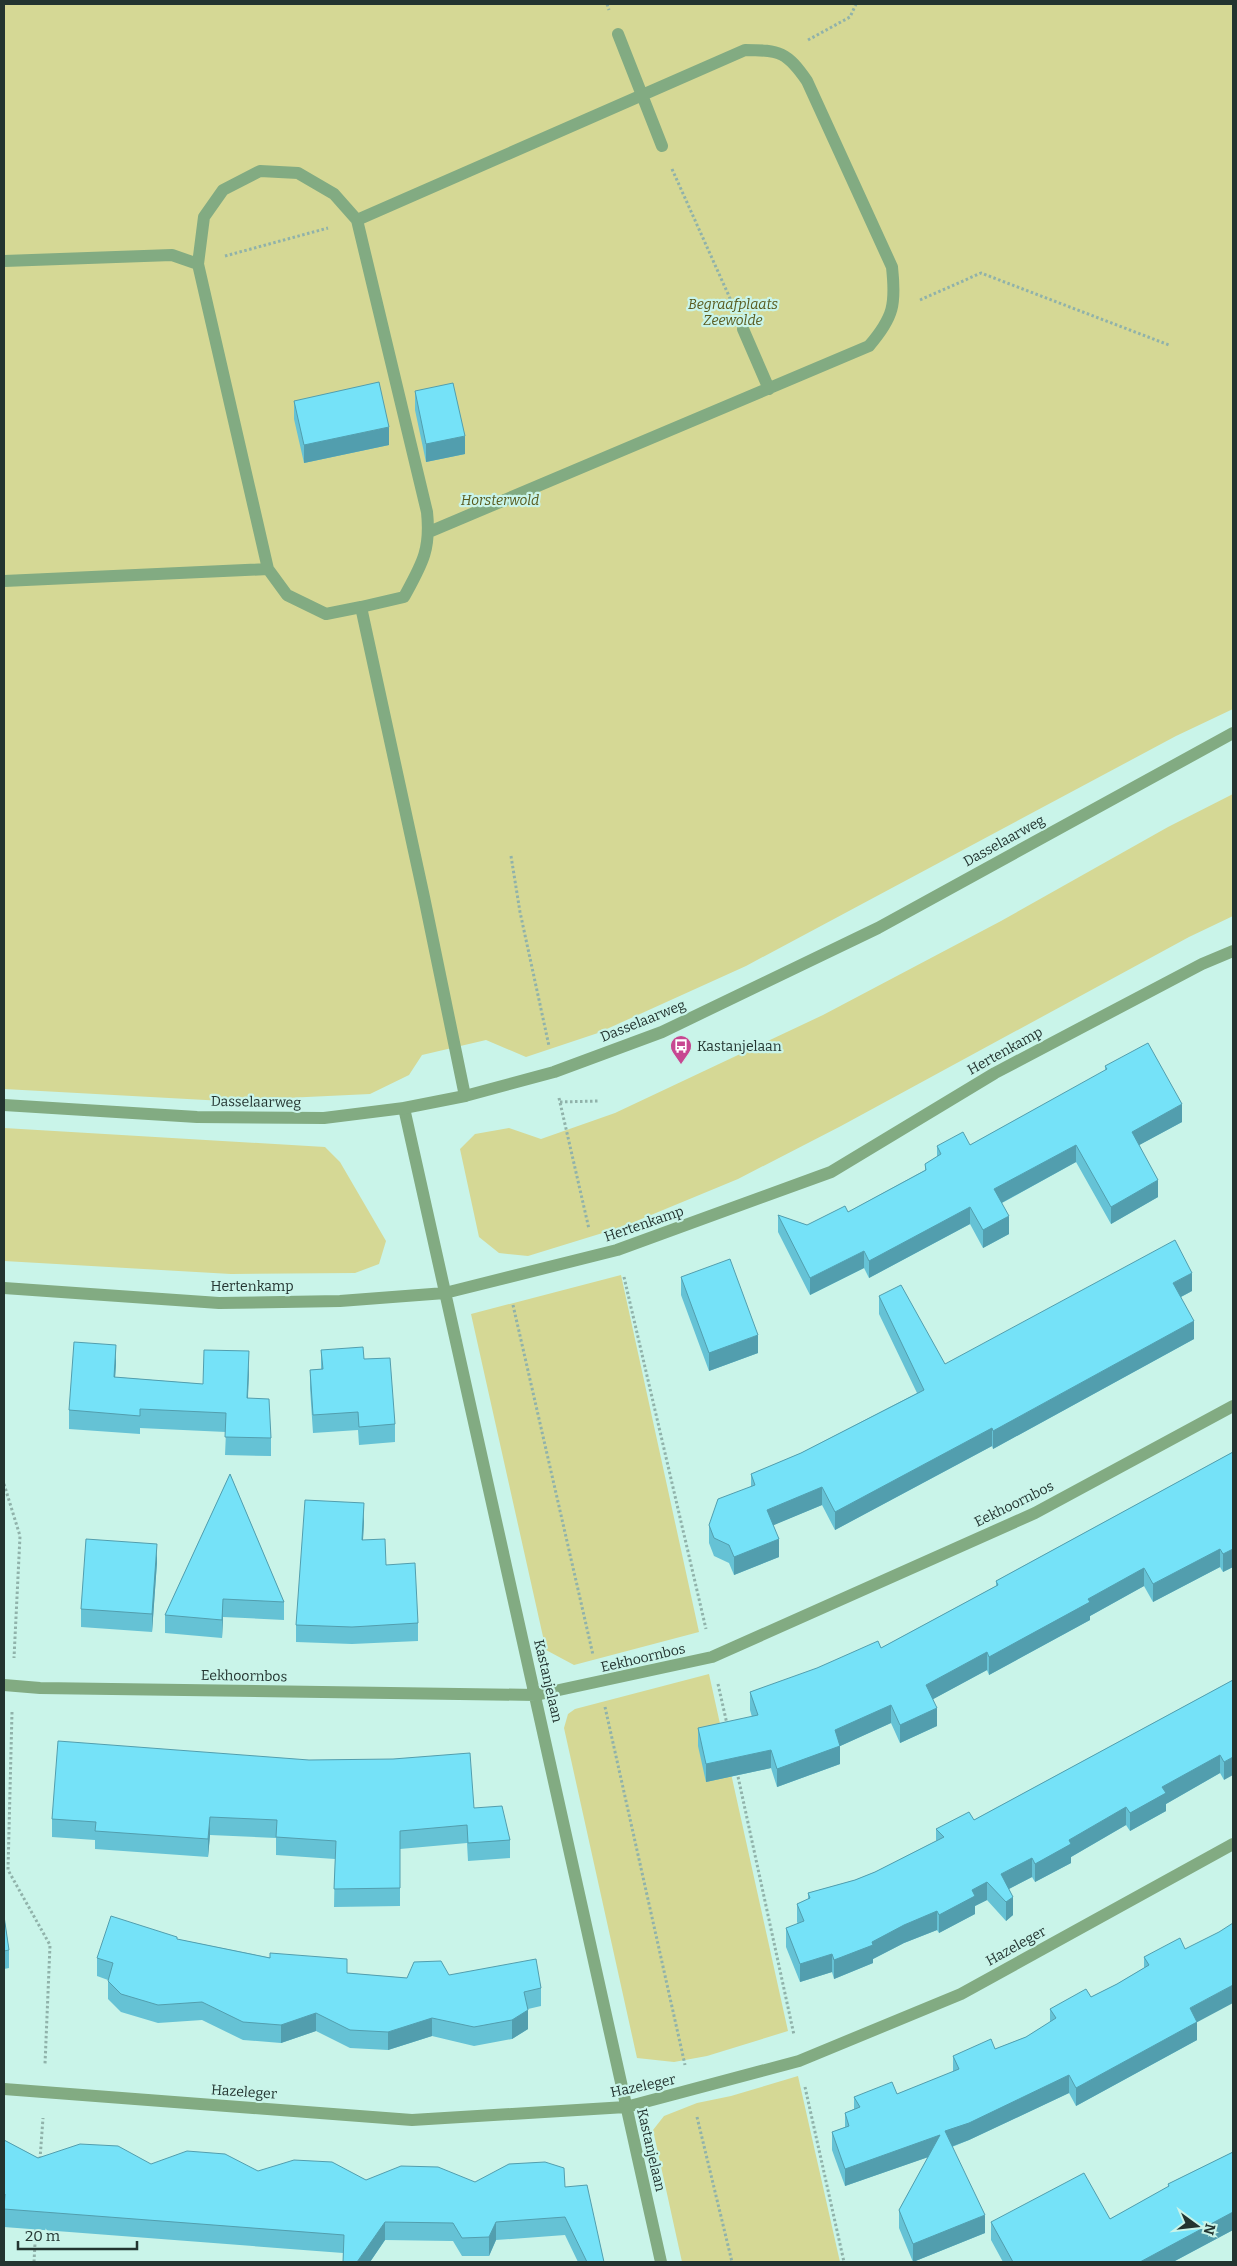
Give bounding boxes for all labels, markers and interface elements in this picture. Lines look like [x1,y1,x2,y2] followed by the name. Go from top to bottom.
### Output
[688,296,778,329] park label: Begraafplaats Zeewolde
[461,492,539,509] park label: Horsterwold
[960,812,1048,870] street label: Dasselaarweg
[598,996,688,1046] street label: Dasselaarweg
[965,1023,1045,1079] street label: Hertenkamp
[669,1034,693,1065] bus stop icon: Kastanjelaan
[697,1038,782,1055] place label: Kastanjelaan
[211,1093,301,1111] street label: Dasselaarweg
[602,1202,686,1246] street label: Hertenkamp
[210,1278,294,1295] street label: Hertenkamp
[971,1477,1057,1531] street label: Eekhoornbos
[530,1638,566,1724] street label: Kastanjelaan
[599,1640,687,1676] street label: Eekhoornbos
[201,1667,287,1685] street label: Eekhoornbos
[983,1923,1049,1969] street label: Hazeleger
[609,2071,677,2101] street label: Hazeleger
[210,2081,278,2103] street label: Hazeleger
[633,2107,669,2193] street label: Kastanjelaan
[1172,2201,1222,2251] north arrow
[18,2218,136,2250] scale bar
[1199,2222,1219,2237] text: N
[25,2227,61,2245] text: 20 m

